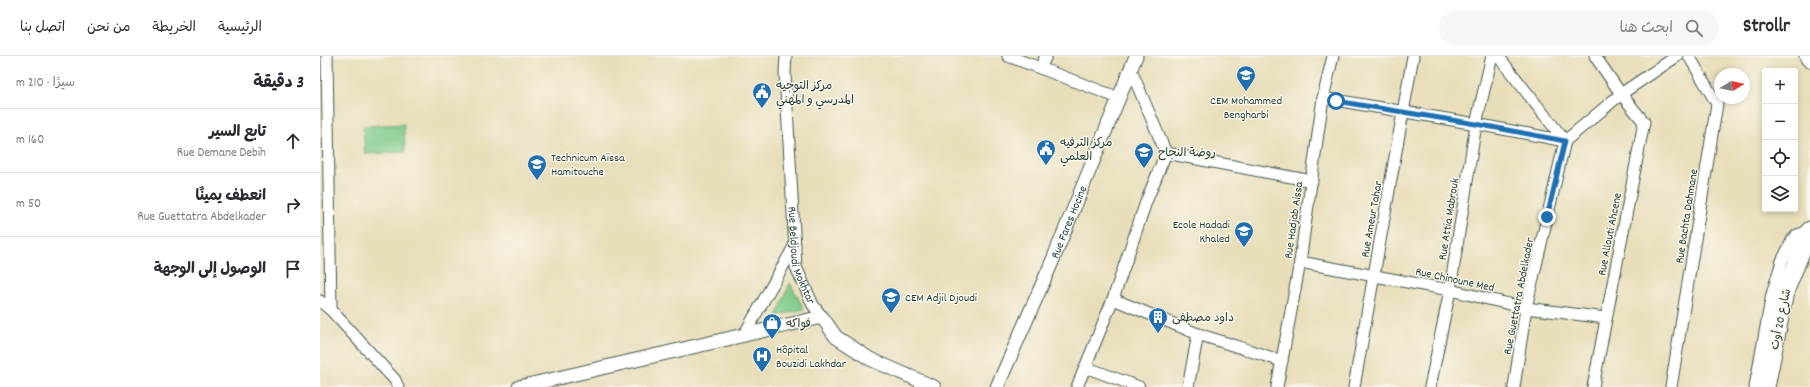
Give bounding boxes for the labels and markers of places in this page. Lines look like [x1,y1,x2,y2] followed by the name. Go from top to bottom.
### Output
[1235,64,1257,92] school or university icon: CEM Mohammed Bengharbi
[776,78,854,110] place label: مركز التوجيه المدرسي و المهني
[751,81,773,109] public building icon: مركز التوجيه المدرسي و المهني
[1210,93,1282,124] place label: CEM Mohammed Bengharbi
[1060,135,1113,167] place label: مركز الترفيه العلمي
[1035,138,1057,166] public building icon: مركز الترفيه العلمي
[1133,141,1155,169] school or university icon: روضة النجاح
[1158,145,1216,162] place label: روضة النجاح
[551,150,625,181] place label: Technicum Aïssa Hamitouche
[526,153,548,181] school or university icon: Technicum Aïssa Hamitouche
[1173,217,1230,248] place label: Ecole Hadadi Khaled
[1233,220,1255,248] school or university icon: Ecole Hadadi Khaled
[880,286,902,314] school or university icon: CEM Adjil Djoudi
[905,290,977,307] place label: CEM Adjil Djoudi
[1147,306,1169,334] building icon: داود مصطفى
[1172,310,1234,327] place label: داود مصطفى
[761,312,783,340] shop icon: فواكه
[786,316,811,333] place label: فواكه
[776,342,847,373] place label: Hôpital Bouzidi Lakhdar
[751,345,773,373] hospital icon: Hôpital Bouzidi Lakhdar

